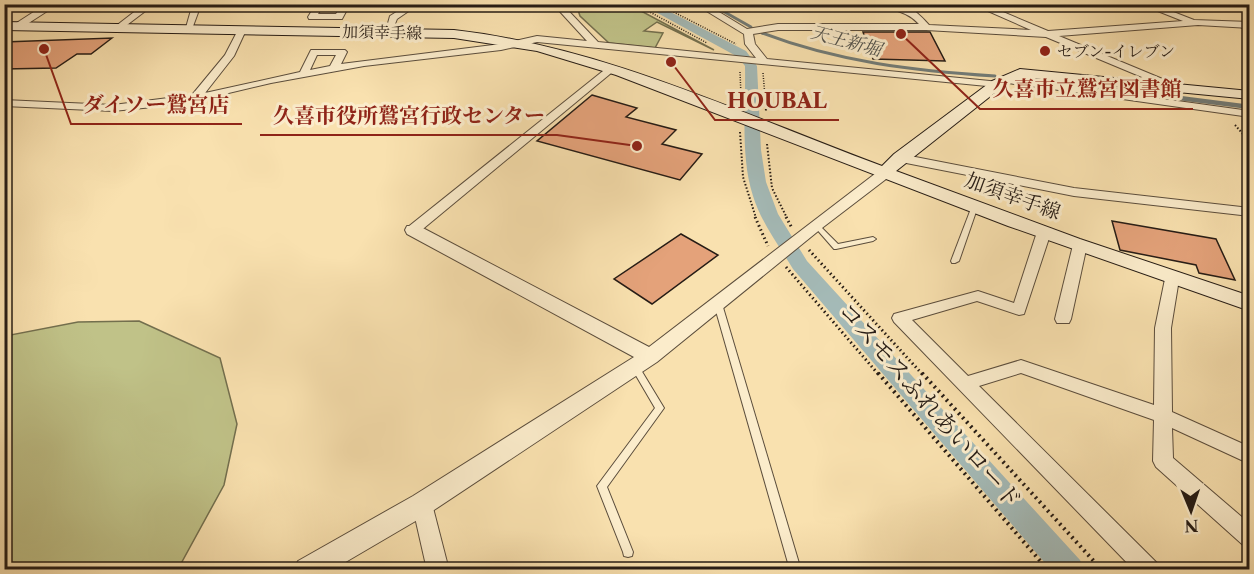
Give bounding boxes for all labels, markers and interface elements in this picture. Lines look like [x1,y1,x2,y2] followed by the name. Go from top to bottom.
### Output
[342,21,422,43] street label: 加須幸手線
[808,21,887,62] water label: 天王新堀
[1057,41,1175,61] place label: セブン-イレブン
[1038,44,1052,58] marker: セブン-イレブン
[980,70,1193,109] callout: 久喜市立鷲宮図書館
[993,76,1182,101] text: 久喜市立鷲宮図書館
[715,81,839,120] callout: HOUBAL
[71,85,242,124] callout: ダイソー鷲宮店
[727,88,827,113] text: HOUBAL
[83,92,229,117] text: ダイソー鷲宮店
[260,96,557,135] callout: 久喜市役所鷲宮行政センター
[273,103,545,128] text: 久喜市役所鷲宮行政センター
[962,168,1064,224] street label: 加須幸手線
[832,296,1028,514] street label: コスモスふれあいロード
[1161,481,1221,541] north arrow
[1184,516,1199,536] text: N

